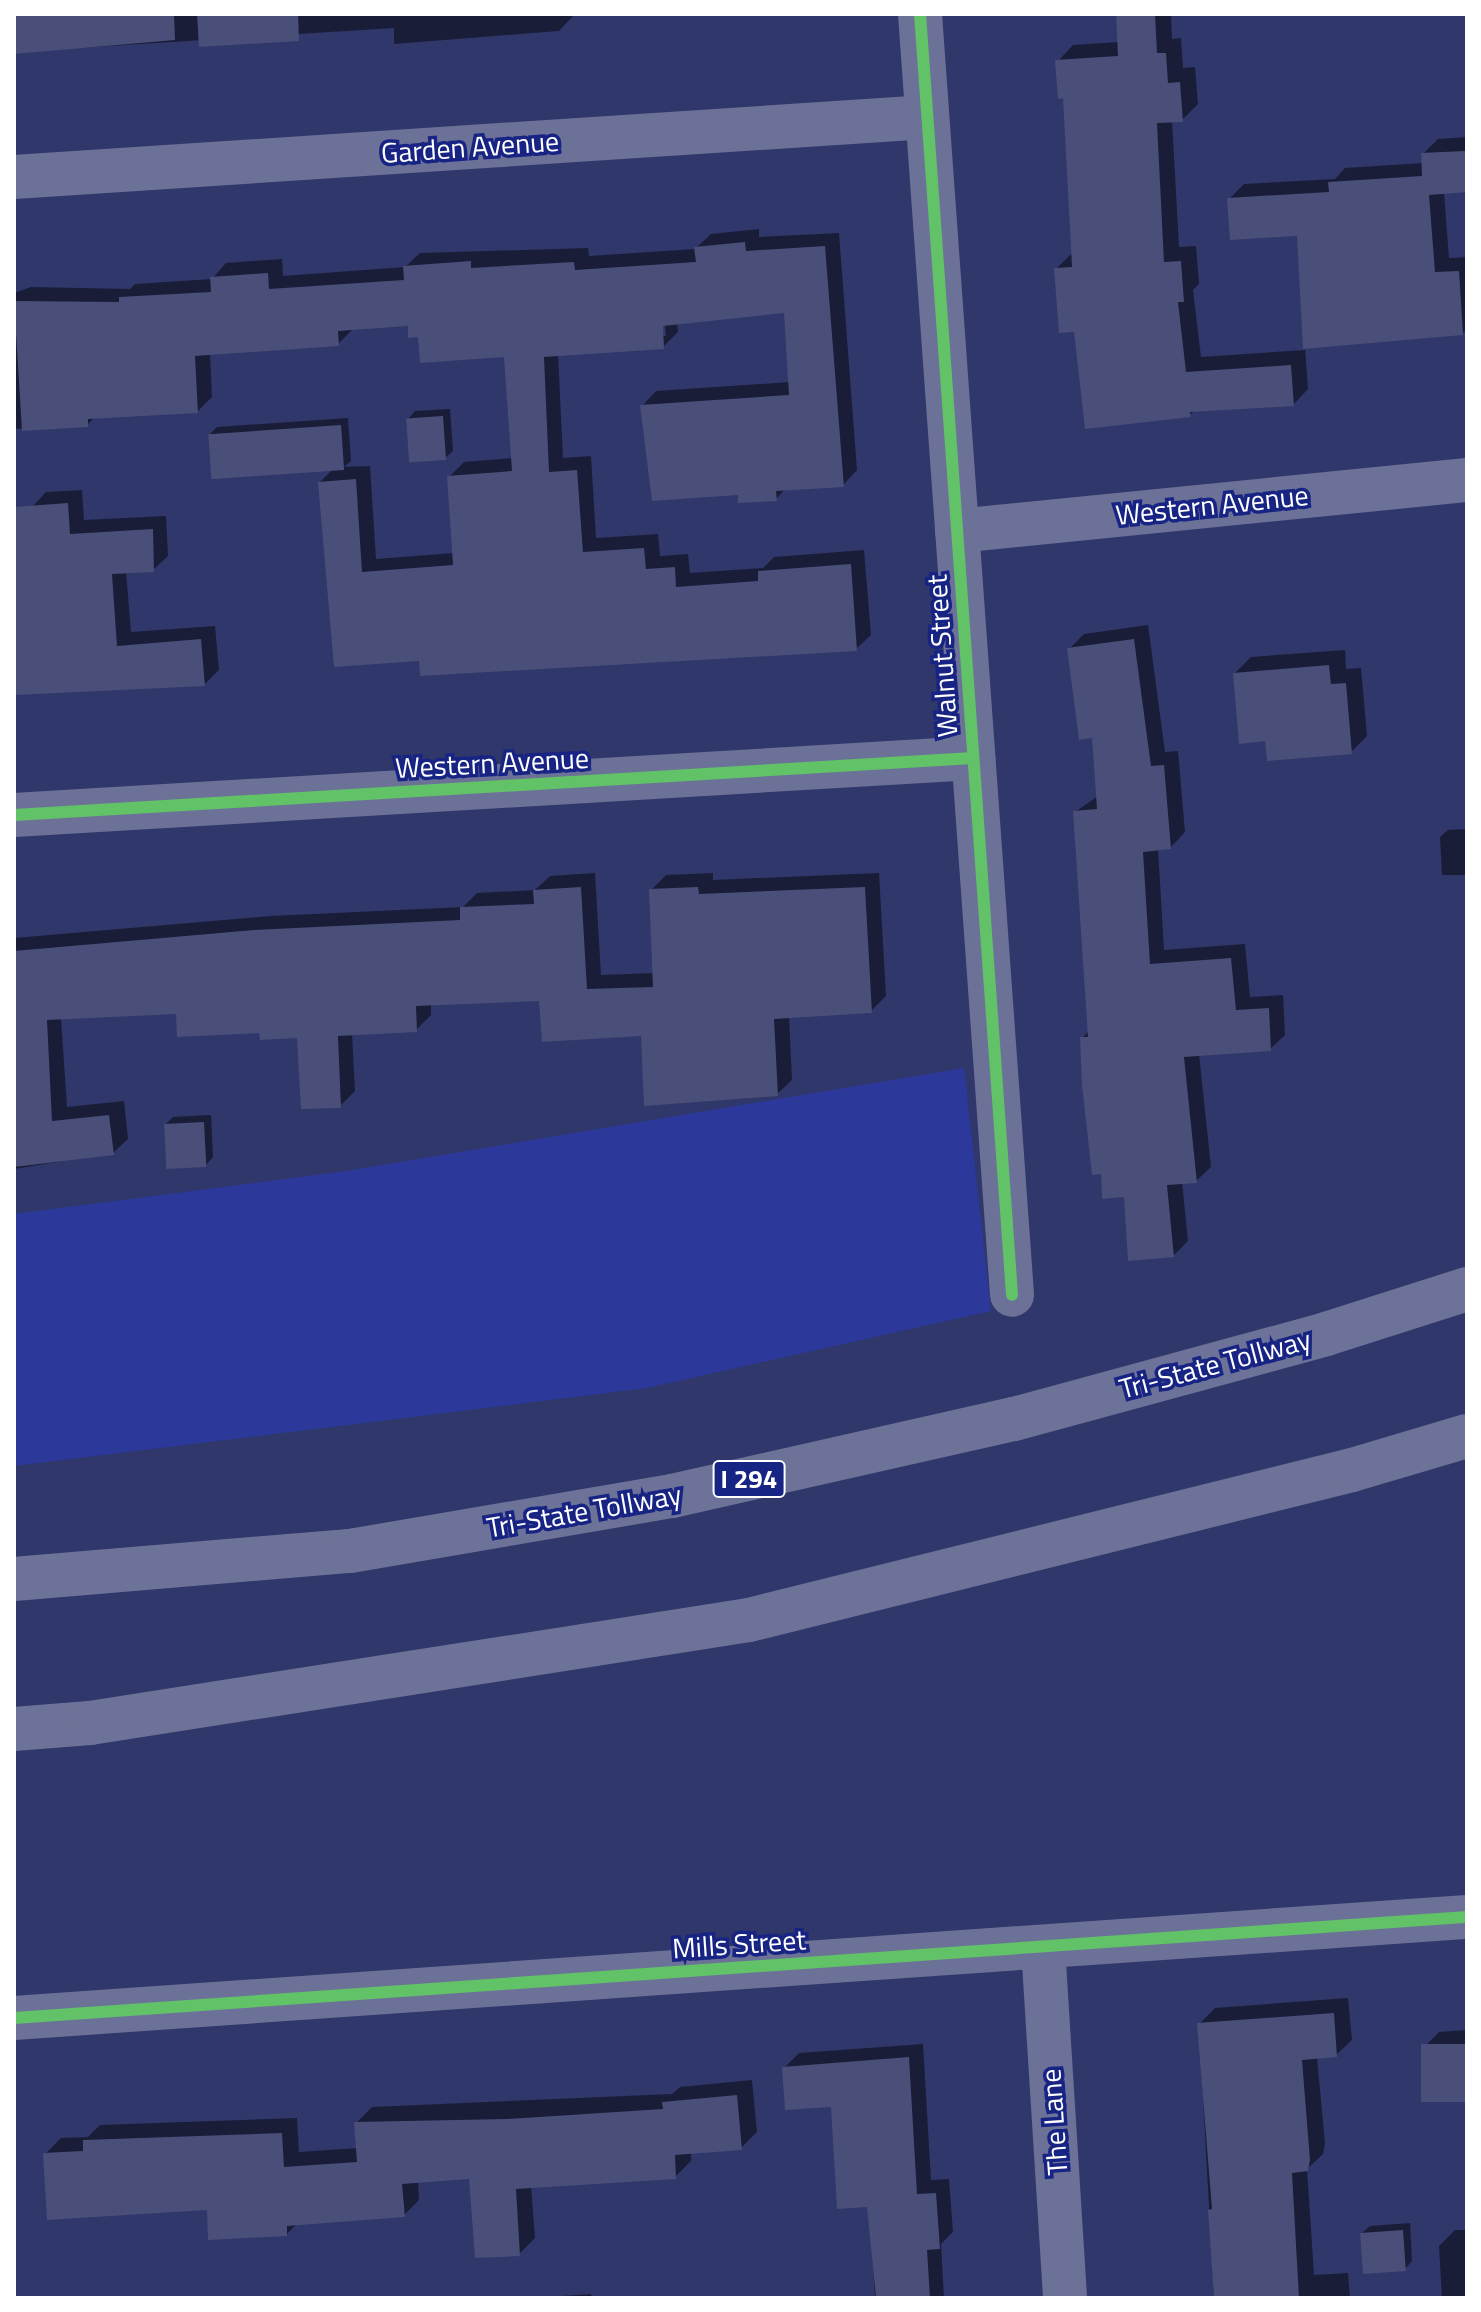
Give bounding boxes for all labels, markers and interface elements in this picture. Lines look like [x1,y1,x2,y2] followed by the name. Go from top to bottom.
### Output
[380,124,560,170] street label: Garden Avenue
[1114,478,1310,532] street label: Western Avenue
[920,574,964,738] street label: Walnut Street
[394,741,590,785] street label: Western Avenue
[1115,1322,1315,1406] street label: Tri-State Tollway
[711,1457,787,1501] road number: I 294
[484,1477,684,1545] street label: Tri-State Tollway
[671,1923,807,1965] street label: Mills Street
[1034,2068,1074,2176] street label: The Lane

